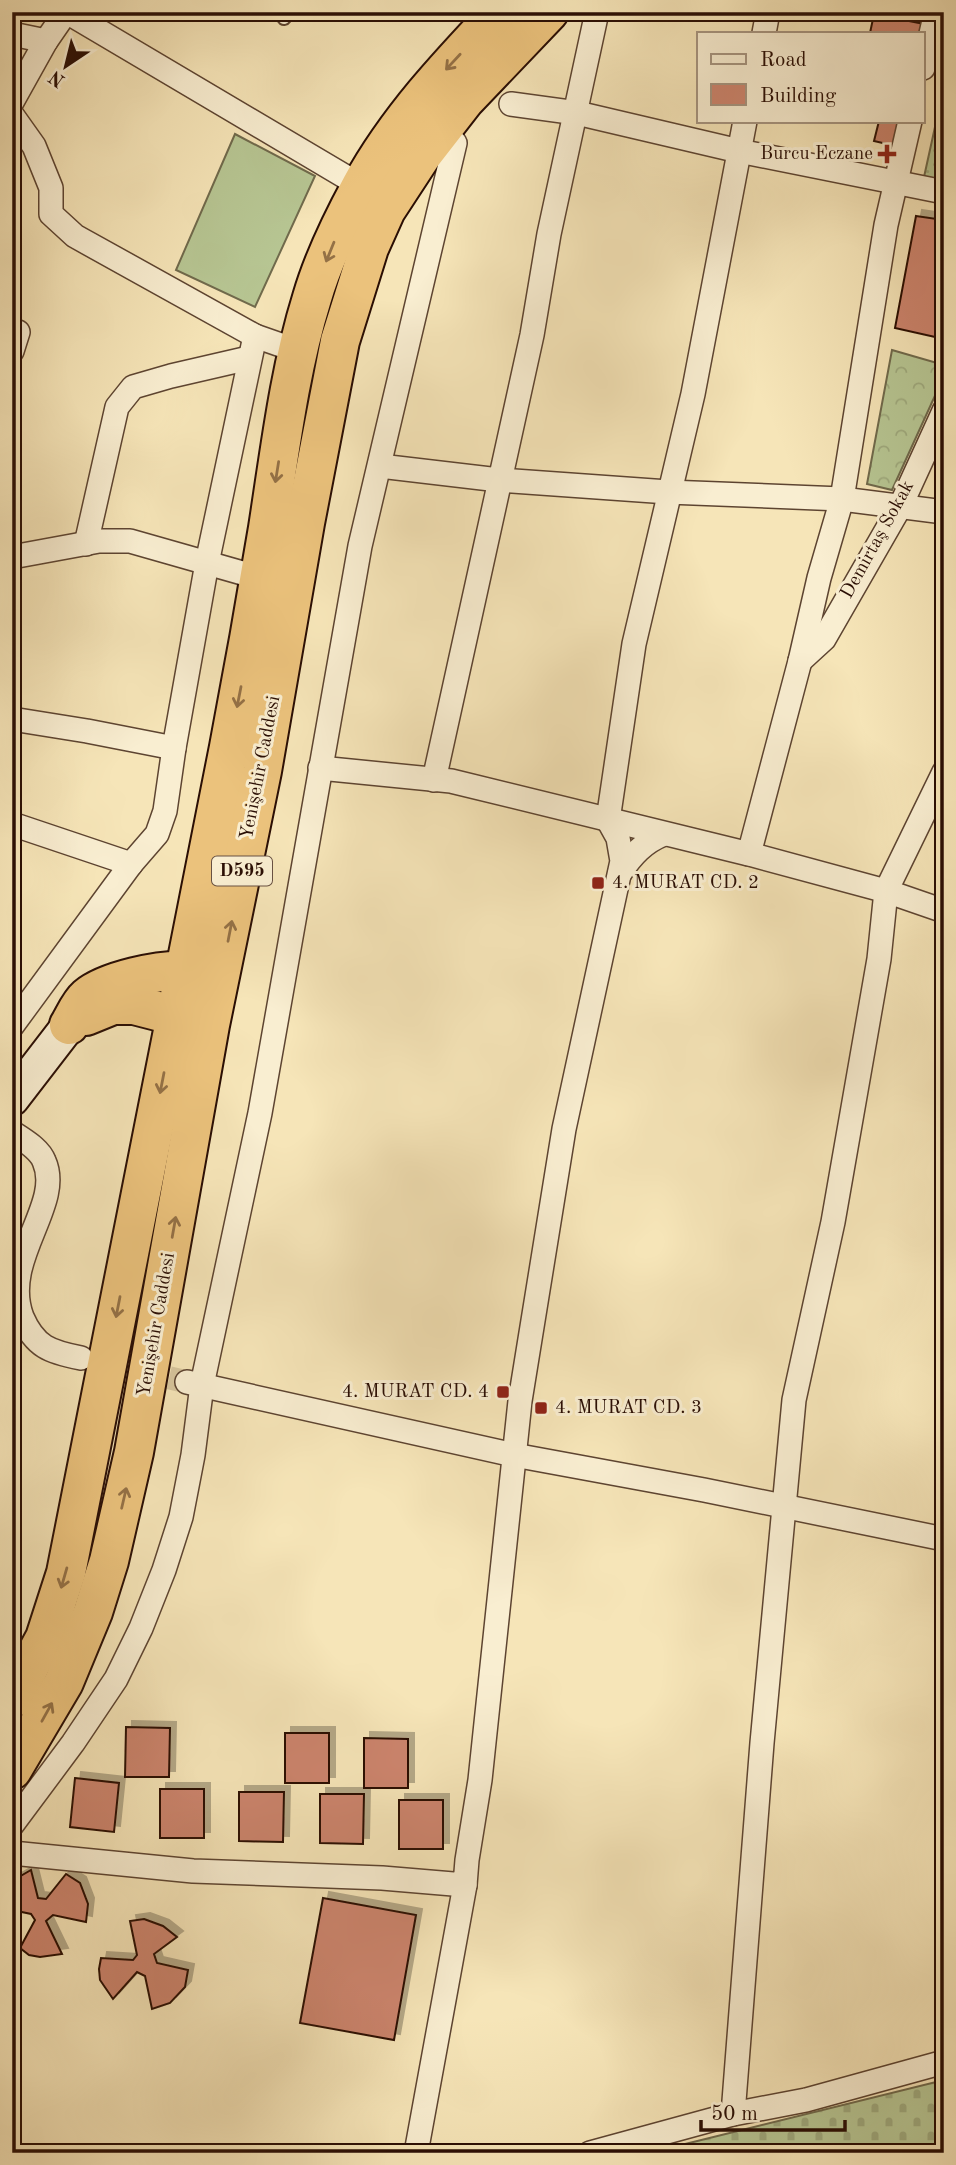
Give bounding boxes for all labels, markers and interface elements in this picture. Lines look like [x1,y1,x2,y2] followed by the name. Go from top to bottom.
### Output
[32,32,102,102] north arrow
[697,32,925,122] legend
[760,50,807,71] text: Road
[444,53,461,70] one-way arrow
[46,66,69,90] text: N
[760,86,837,107] text: Building
[760,145,873,164] place label: Burcu Eczane
[879,146,895,162] marker: Burcu Eczane
[323,241,336,262] one-way arrow
[270,460,283,483] one-way arrow
[838,478,918,602] street label: Demirtaş Sokak
[232,685,245,708] one-way arrow
[238,694,284,842] street label: Yenişehir Caddesi
[212,856,272,886] road number: D595
[612,874,759,893] place label: 4. MURAT CD. 2
[590,875,606,891] marker: 4. MURAT CD. 2
[223,920,237,943] one-way arrow
[154,1071,168,1094] one-way arrow
[168,1216,182,1239] one-way arrow
[135,1251,179,1399] street label: Yenişehir Caddesi
[110,1295,124,1318] one-way arrow
[342,1383,489,1402] place label: 4. MURAT CD. 4
[495,1384,511,1400] marker: 4. MURAT CD. 4
[555,1399,702,1418] place label: 4. MURAT CD. 3
[533,1400,549,1416] marker: 4. MURAT CD. 3
[117,1487,131,1510] one-way arrow
[56,1566,69,1588] one-way arrow
[40,1702,54,1722] one-way arrow
[701,2088,844,2132] scale bar
[711,2104,758,2125] text: 50 m

